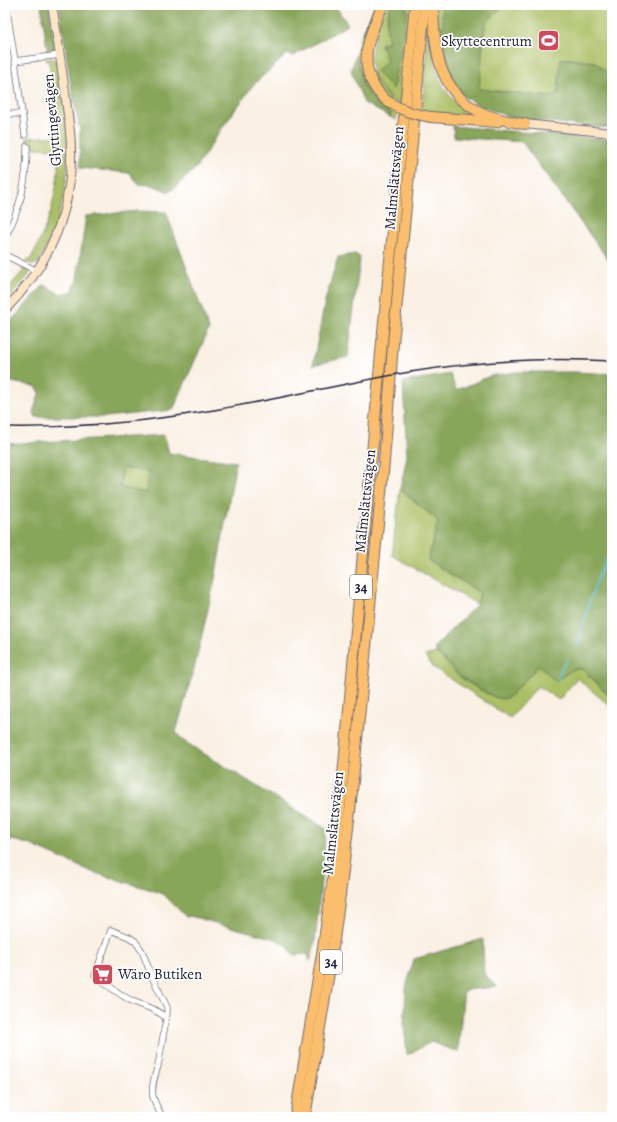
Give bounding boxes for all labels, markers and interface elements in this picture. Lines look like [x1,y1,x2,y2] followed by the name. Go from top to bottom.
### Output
[535,28,561,54] sports icon: Skyttecentrum
[441,31,533,51] place label: Skyttecentrum
[38,73,66,167] street label: Glyttingevägen
[379,125,409,231] street label: Malmslättsvägen
[350,448,380,554] street label: Malmslättsvägen
[350,575,372,599] road number: 34
[318,770,348,876] street label: Malmslättsvägen
[320,950,342,974] road number: 34
[89,961,115,987] supermarket icon: Wäro Butiken
[117,964,202,984] place label: Wäro Butiken

